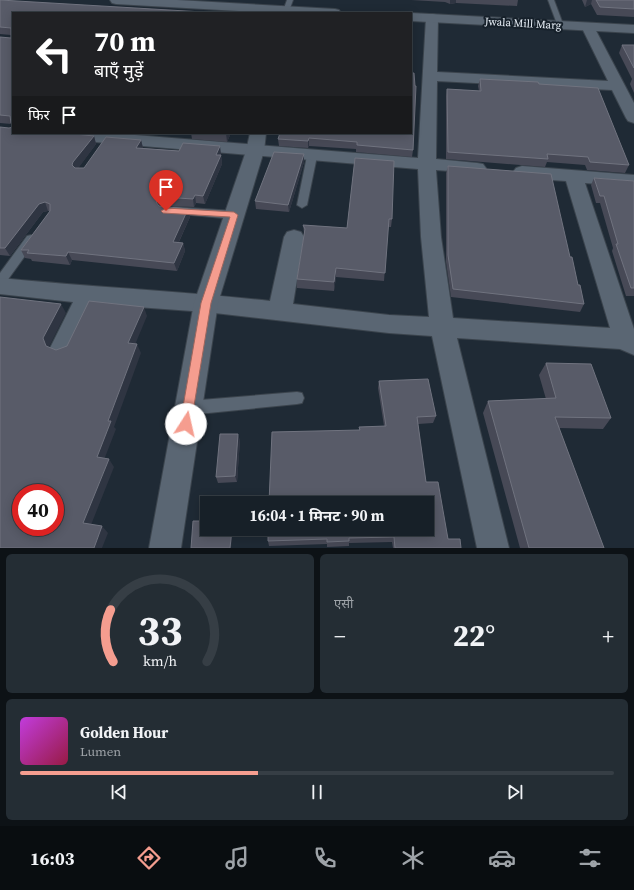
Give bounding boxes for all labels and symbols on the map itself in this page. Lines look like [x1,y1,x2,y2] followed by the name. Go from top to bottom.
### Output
[483,14,562,33] street label: Jwala Mill Marg
[149,170,183,211] pin
[165,403,207,445] position arrow
[12,484,64,536] speed limit sign: 40

